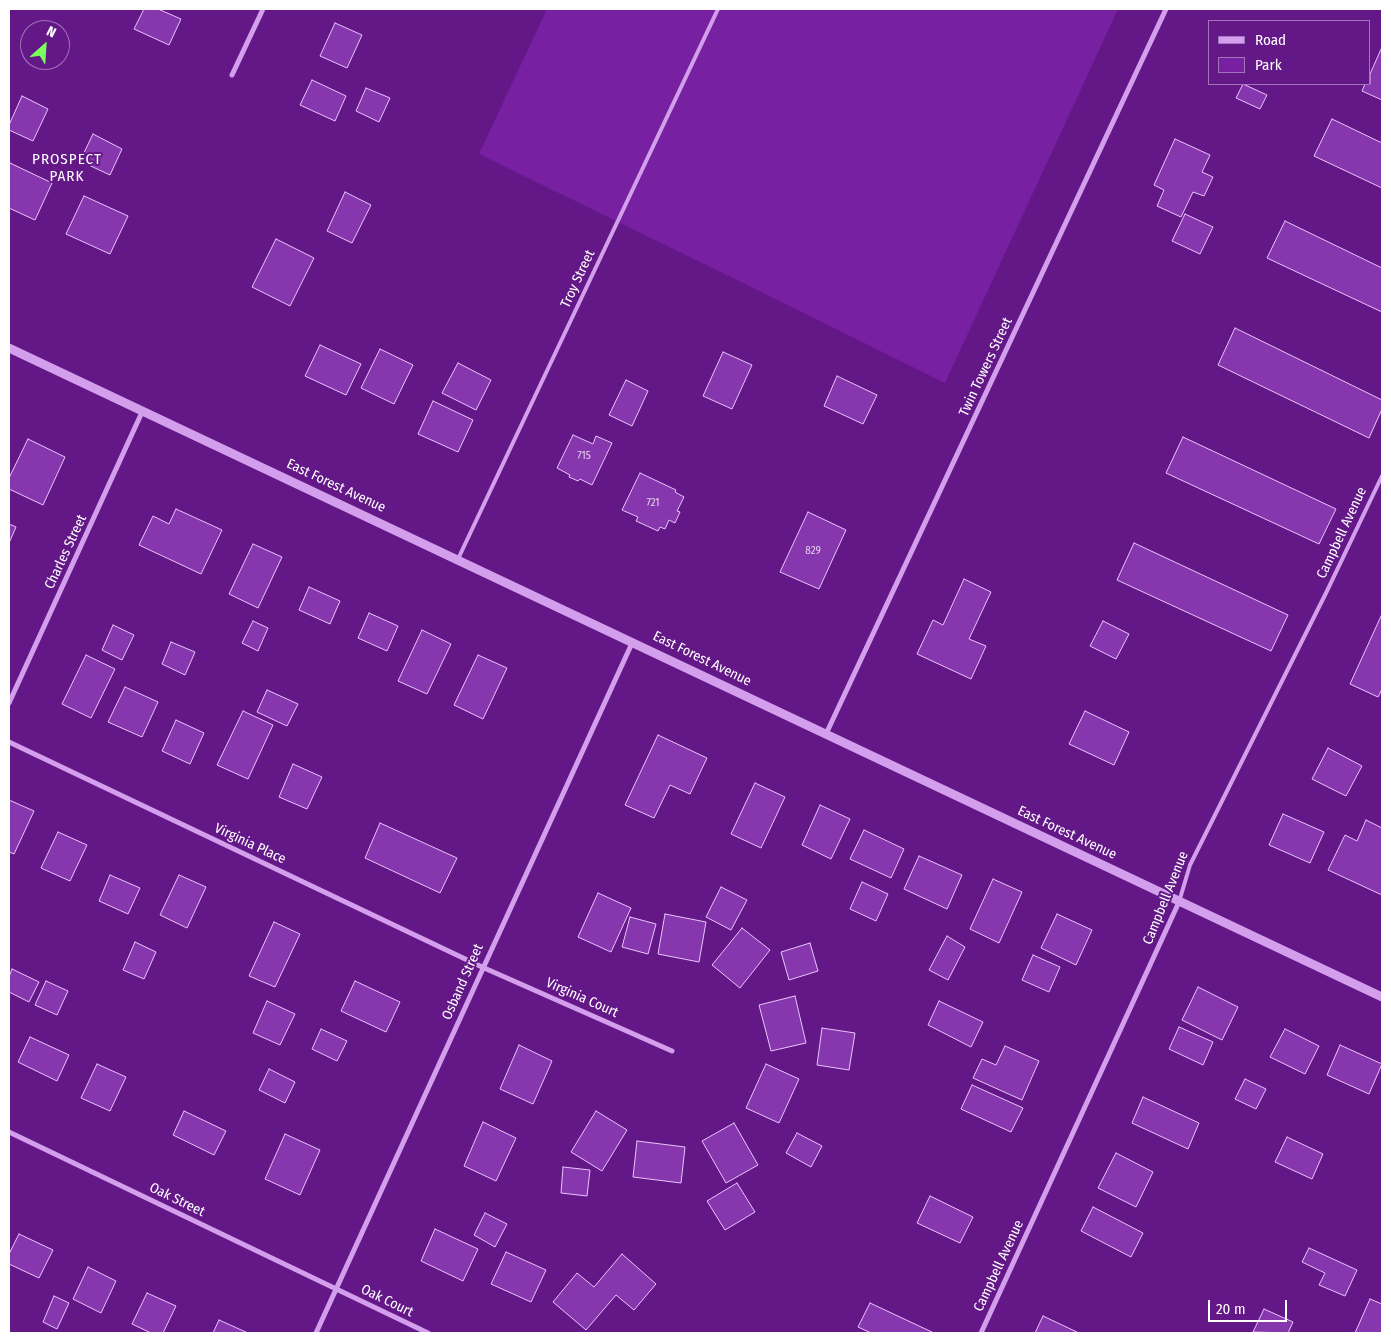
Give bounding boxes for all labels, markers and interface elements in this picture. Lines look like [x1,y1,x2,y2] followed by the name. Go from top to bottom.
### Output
[20,20,70,70] north arrow
[1208,20,1371,85] legend
[44,22,59,41] text: N
[1255,31,1286,49] text: Road
[1255,56,1282,74] text: Park
[31,151,103,186] district label: PROSPECT PARK
[557,247,599,311] street label: Troy Street
[956,315,1016,419] street label: Twin Towers Street
[577,449,591,463] house number: 715
[284,456,388,516] street label: East Forest Avenue
[1313,485,1371,581] street label: Campbell Avenue
[646,496,660,510] house number: 721
[41,512,91,592] street label: Charles Street
[805,544,821,558] house number: 829
[650,628,754,690] street label: East Forest Avenue
[1015,803,1119,863] street label: East Forest Avenue
[212,820,288,868] street label: Virginia Place
[1140,849,1192,947] street label: Campbell Avenue
[439,941,487,1023] street label: Osband Street
[543,975,621,1021] street label: Virginia Court
[146,1179,208,1221] street label: Oak Street
[970,1218,1028,1314] street label: Campbell Avenue
[358,1281,416,1321] street label: Oak Court
[1211,1290,1290,1322] scale bar
[1216,1300,1246,1318] text: 20 m

